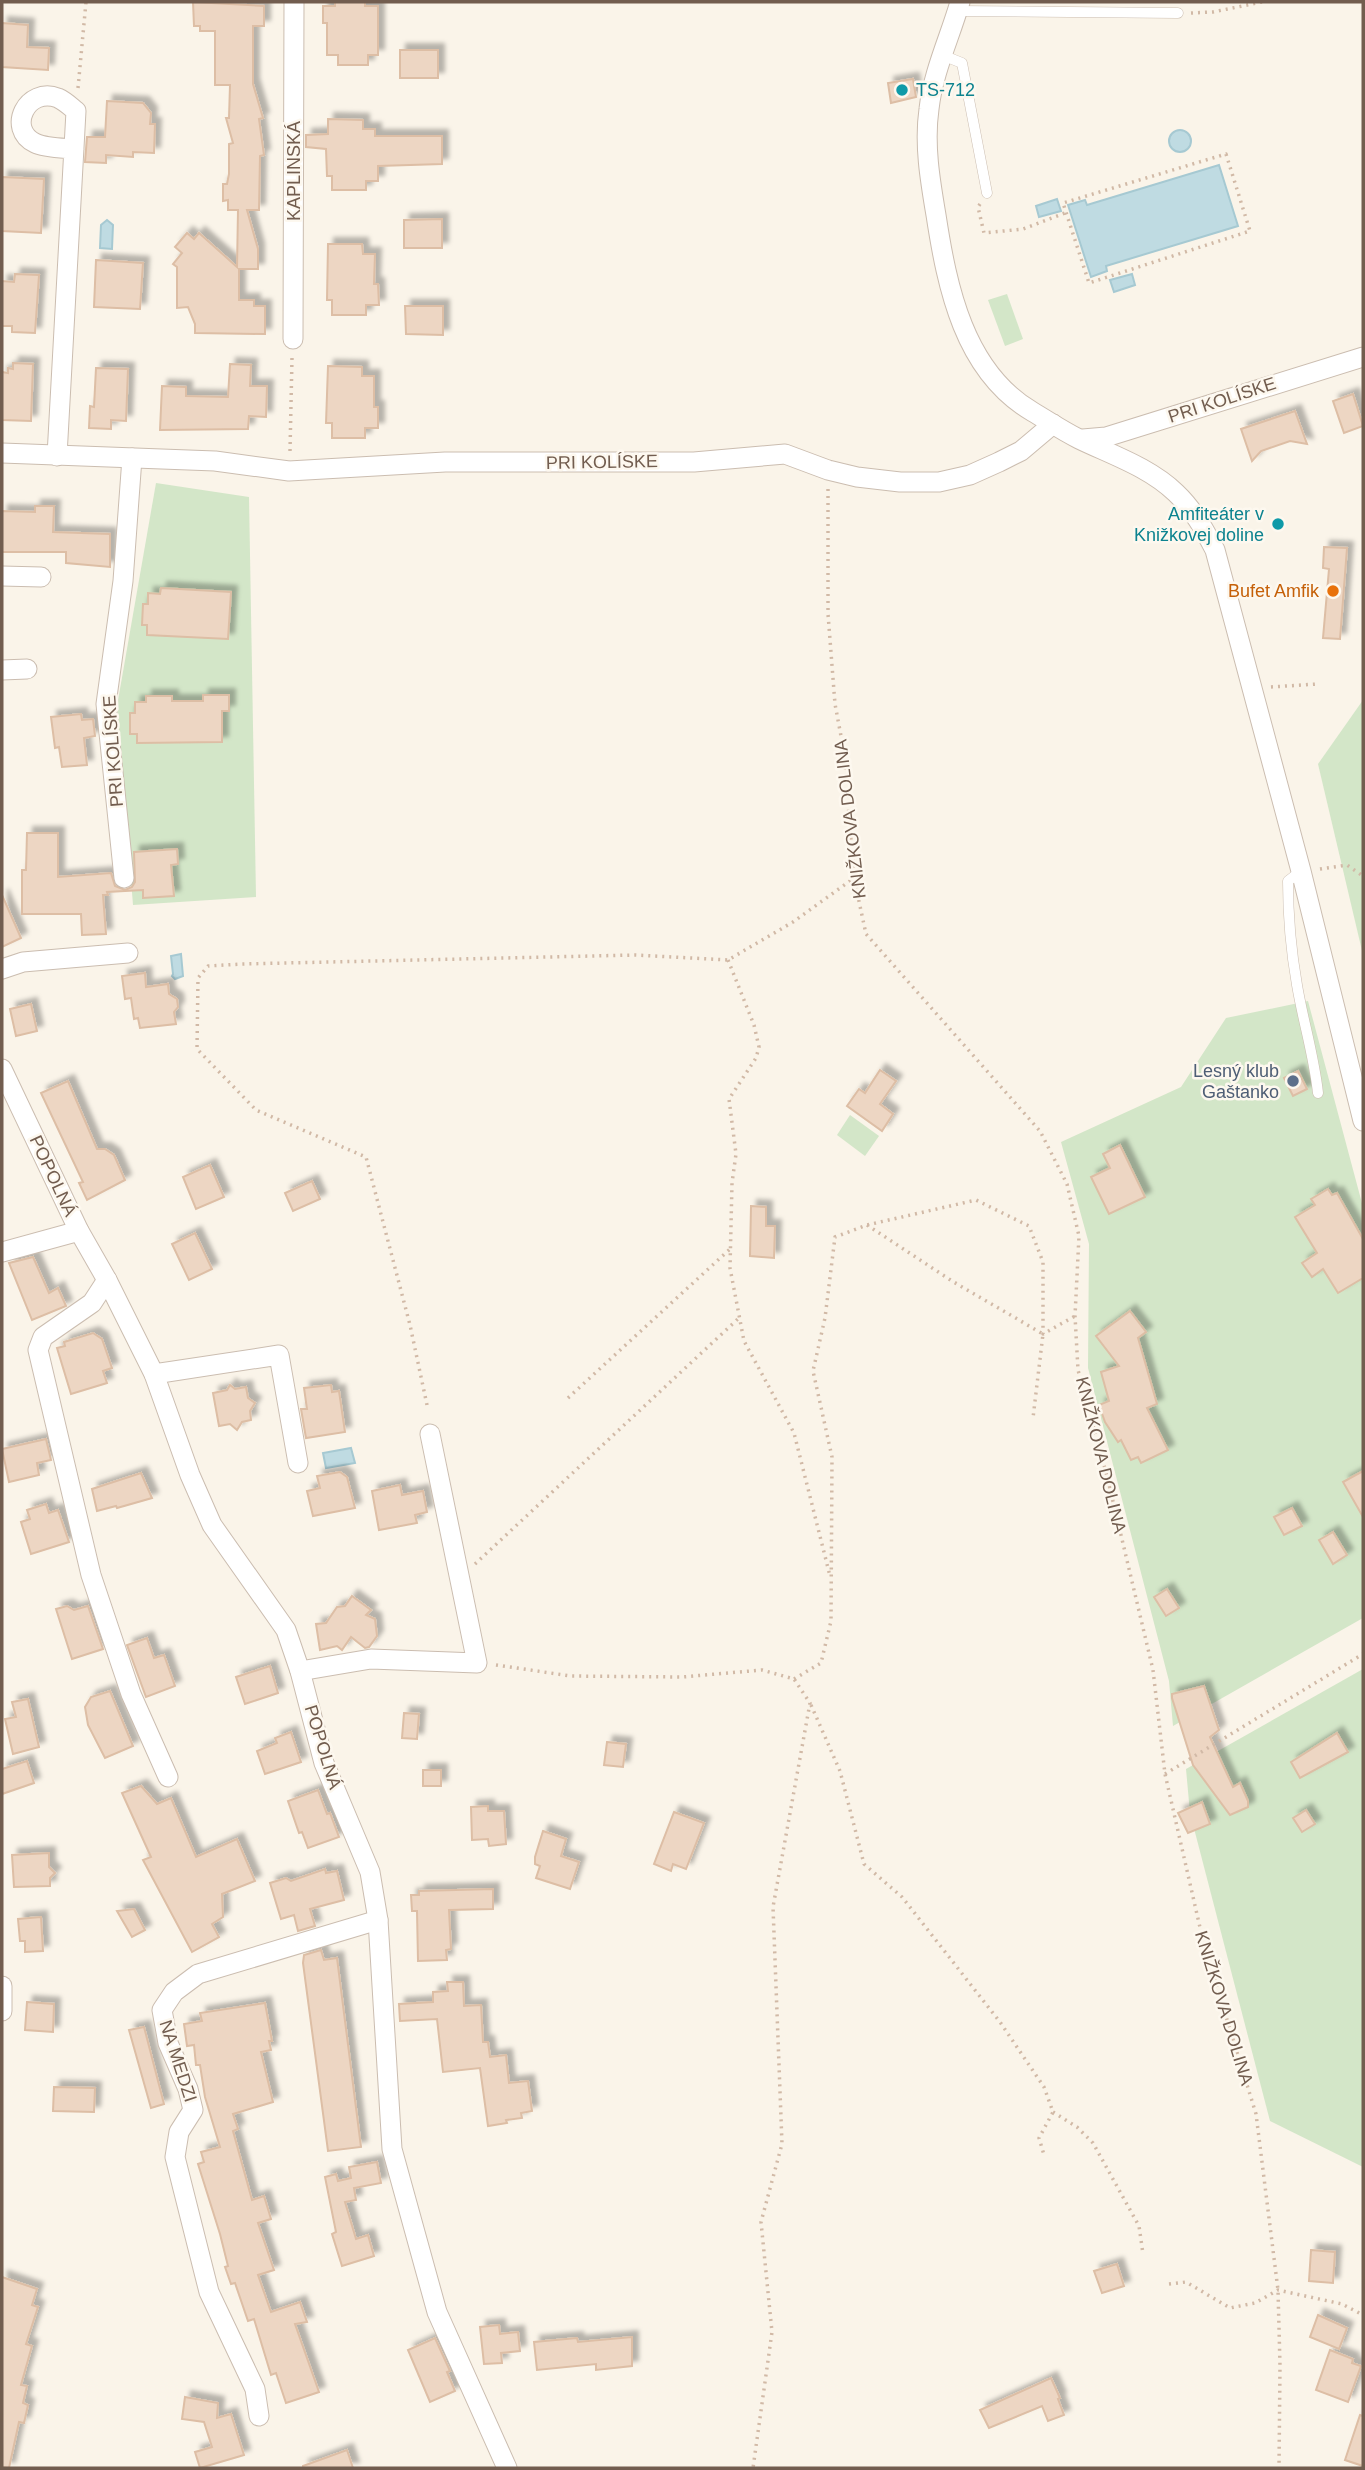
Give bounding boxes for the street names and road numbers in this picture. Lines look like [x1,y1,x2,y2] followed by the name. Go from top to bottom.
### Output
[284,121,304,221] street label: KAPLINSKÁ
[1166,373,1278,427] street label: PRI KOLÍSKE
[546,451,658,473] street label: PRI KOLÍSKE
[99,694,127,808] street label: PRI KOLÍSKE
[830,738,870,900] street label: KNIŽKOVA DOLINA
[26,1132,80,1220] street label: POPOLNÁ
[1072,1375,1130,1535] street label: KNIŽKOVA DOLINA
[301,1702,345,1792] street label: POPOLNÁ
[1191,1928,1257,2088] street label: KNIŽKOVA DOLINA
[155,2017,201,2105] street label: NA MEDZI

